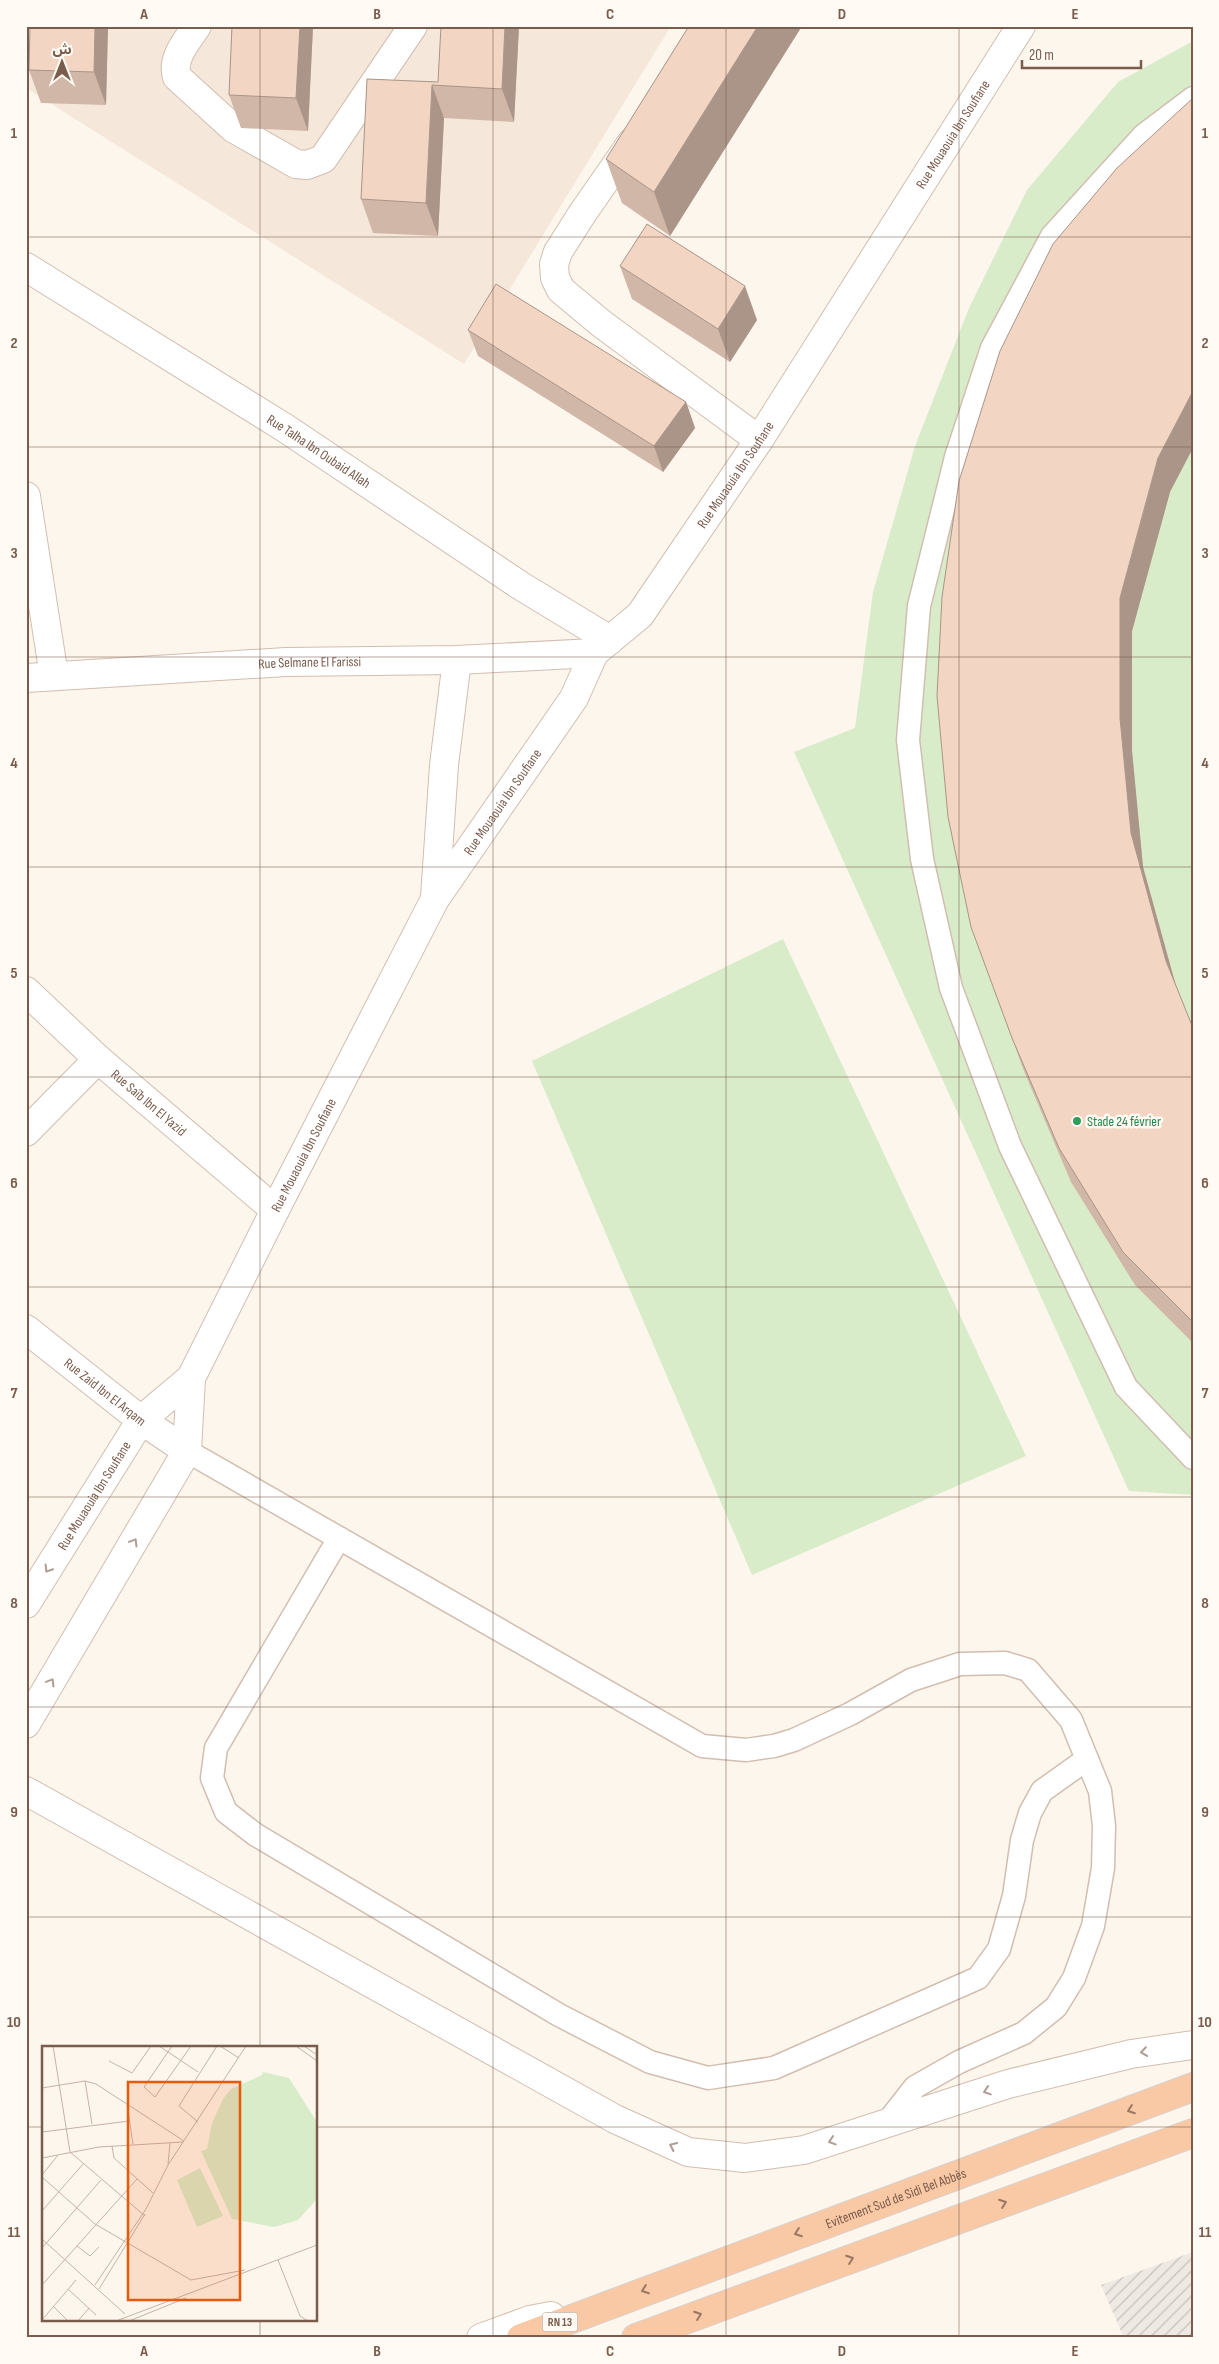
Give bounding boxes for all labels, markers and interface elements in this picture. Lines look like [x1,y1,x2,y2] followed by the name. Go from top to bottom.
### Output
[139,5,148,24] text: A
[373,5,381,24] text: B
[606,5,614,24] text: C
[838,5,846,24] text: D
[1072,5,1079,24] text: E
[38,38,88,88] north arrow
[1022,38,1140,70] scale bar
[52,41,72,58] text: ش
[1029,46,1054,65] text: 20 m
[912,77,993,192] street label: Rue Mouaouia Ibn Soufiane
[11,124,18,143] text: 1
[1202,124,1209,143] text: 1
[10,334,18,353] text: 2
[1201,334,1209,353] text: 2
[264,411,374,492] street label: Rue Talha Ibn Oubaid Allah
[693,418,777,531] street label: Rue Mouaouia Ibn Soufiane
[10,544,18,563] text: 3
[1201,544,1209,563] text: 3
[258,653,361,672] street label: Rue Selmane El Farissi
[460,746,545,858] street label: Rue Mouaouia Ibn Soufiane
[10,754,18,773] text: 4
[1201,754,1209,773] text: 4
[10,964,18,983] text: 5
[1201,964,1209,983] text: 5
[108,1066,190,1139] street label: Rue Saïb Ibn El Yazid
[267,1095,340,1215] street label: Rue Mouaouia Ibn Soufiane
[1087,1113,1161,1130] place label: Stade 24 février
[1071,1115,1083,1127] marker: Stade 24 février
[10,1174,18,1193] text: 6
[1201,1174,1209,1193] text: 6
[61,1354,150,1429] street label: Rue Zaid Ibn El Arqam
[11,1384,18,1403] text: 7
[1202,1384,1209,1403] text: 7
[53,1438,134,1553] street label: Rue Mouaouia Ibn Soufiane
[127,1538,137,1547] one-way arrow
[45,1563,54,1572] one-way arrow
[10,1594,18,1613] text: 8
[1201,1594,1209,1613] text: 8
[45,1678,55,1687] one-way arrow
[10,1803,18,1822] text: 9
[1201,1803,1209,1822] text: 9
[7,2013,21,2032] text: 10
[1198,2013,1212,2032] text: 10
[42,2046,318,2322] inset map
[1140,2046,1148,2057] one-way arrow
[983,2085,992,2095] one-way arrow
[1127,2104,1135,2114] one-way arrow
[829,2135,837,2145] one-way arrow
[669,2141,678,2152] one-way arrow
[823,2164,968,2232] street label: Evitement Sud de Sidi Bel Abbès
[998,2199,1007,2209] one-way arrow
[8,2223,21,2242] text: 11
[1199,2223,1212,2242] text: 11
[794,2228,802,2238] one-way arrow
[846,2255,854,2265] one-way arrow
[642,2284,650,2294] one-way arrow
[693,2311,702,2321] one-way arrow
[542,2312,578,2332] road number: RN 13
[139,2342,148,2361] text: A
[373,2342,381,2361] text: B
[606,2342,614,2361] text: C
[838,2342,846,2361] text: D
[1072,2342,1079,2361] text: E

